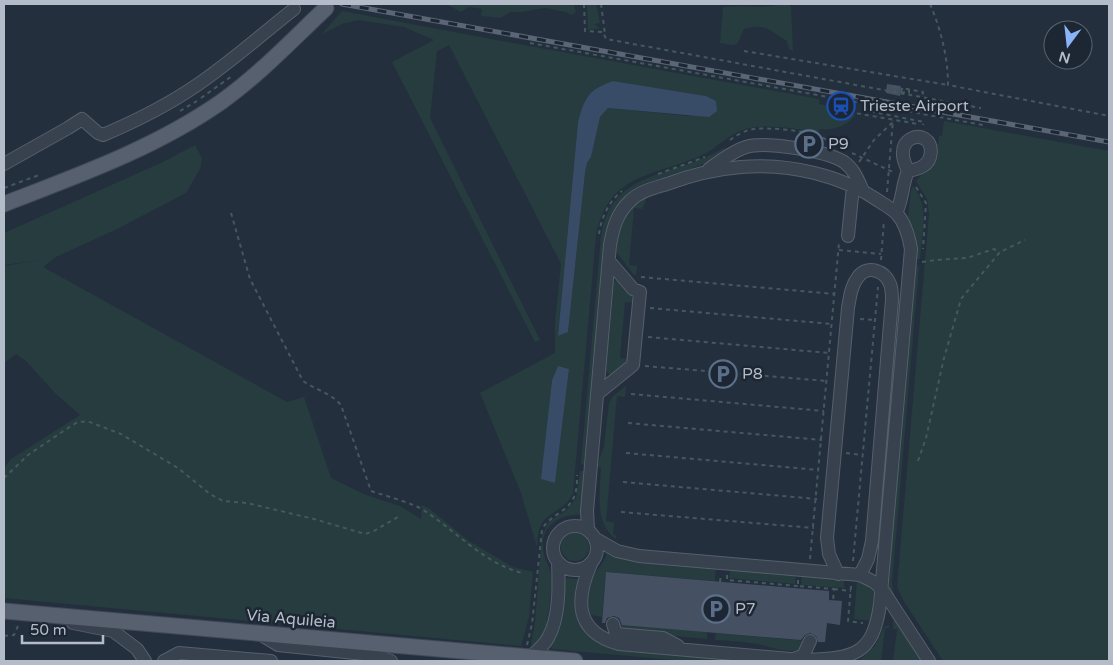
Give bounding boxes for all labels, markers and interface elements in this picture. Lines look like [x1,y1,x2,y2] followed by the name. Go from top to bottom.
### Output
[1043,20,1093,70] north arrow
[1057,47,1072,67] text: N
[826,91,856,121] station icon: Trieste Airport
[860,96,969,116] place label: Trieste Airport
[794,129,824,159] parking icon: P9
[828,134,849,154] place label: P9
[708,359,738,389] parking icon: P8
[742,364,763,384] place label: P8
[701,594,731,624] parking icon: P7
[735,599,756,619] place label: P7
[245,605,337,633] street label: Via Aquileia
[22,612,104,644] scale bar
[30,621,67,639] text: 50 m

